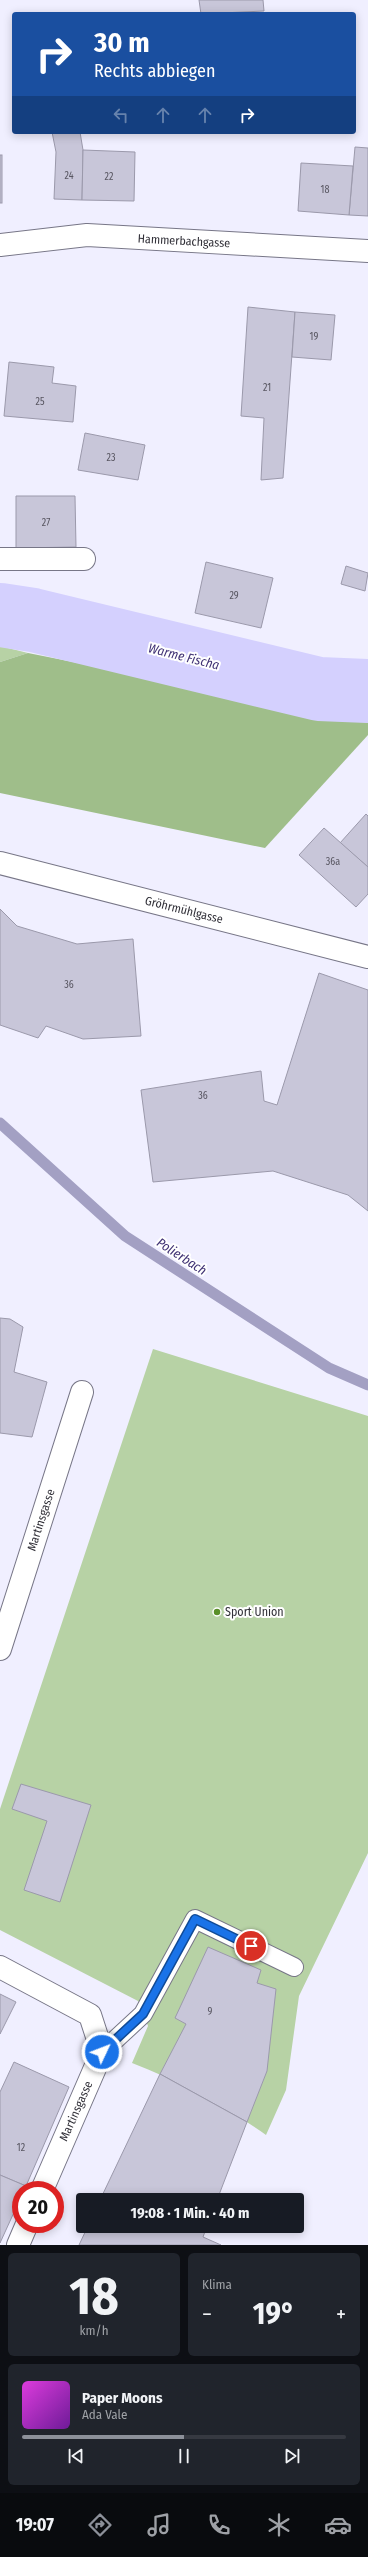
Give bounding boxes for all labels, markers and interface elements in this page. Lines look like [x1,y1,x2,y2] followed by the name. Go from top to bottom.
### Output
[94,26,150,59] text: 30 m
[28,28,80,80] icon: right
[94,60,215,82] text: Rechts abbiegen
[110,104,132,126] icon: left
[152,104,174,126] icon: ahead
[194,104,216,126] icon: ahead
[236,104,258,126] icon: right
[64,170,74,182] house number: 24
[105,171,114,183] house number: 22
[321,184,329,196] house number: 18
[137,232,231,250] street label: Hammerbachgasse
[310,331,319,343] house number: 19
[263,382,271,394] house number: 21
[36,396,45,408] house number: 25
[107,452,116,464] house number: 23
[42,517,50,529] house number: 27
[229,590,239,602] house number: 29
[147,640,221,673] water label: Warme Fischa
[326,856,340,868] house number: 36a
[144,894,224,926] street label: Gröhrmühlgasse
[64,979,74,991] house number: 36
[198,1090,208,1102] house number: 36
[154,1235,209,1278] water label: Polierbach
[24,1487,58,1553] street label: Martinsgasse
[225,1605,284,1619] place label: Sport Union
[212,1607,222,1617] marker: Sport Union
[234,1929,268,1963] pin
[240,1935,262,1957] icon: arrive
[208,2006,213,2018] house number: 9
[81,2031,123,2073] position arrow
[57,2079,95,2143] street label: Martinsgasse
[17,2142,26,2154] house number: 12
[12,2181,64,2233] speed limit sign: 20
[131,2204,249,2222] text: 19:08 · 1 Min. · 40 m
[69,2265,119,2328] text: 18
[202,2277,232,2292] text: Klima
[253,2296,295,2332] text: 19°
[202,2301,212,2328] text: −
[336,2301,346,2328] text: +
[80,2323,109,2338] text: km/h
[82,2389,163,2407] text: Paper Moons
[82,2407,127,2422] text: Ada Vale
[65,2445,87,2467] icon: previous
[173,2445,195,2467] icon: pause
[281,2445,303,2467] icon: next
[86,2511,114,2539] icon: directions
[145,2511,173,2539] icon: music
[205,2511,233,2539] icon: phone
[265,2511,293,2539] icon: climate
[324,2511,352,2539] icon: car
[16,2514,54,2536] text: 19:07

